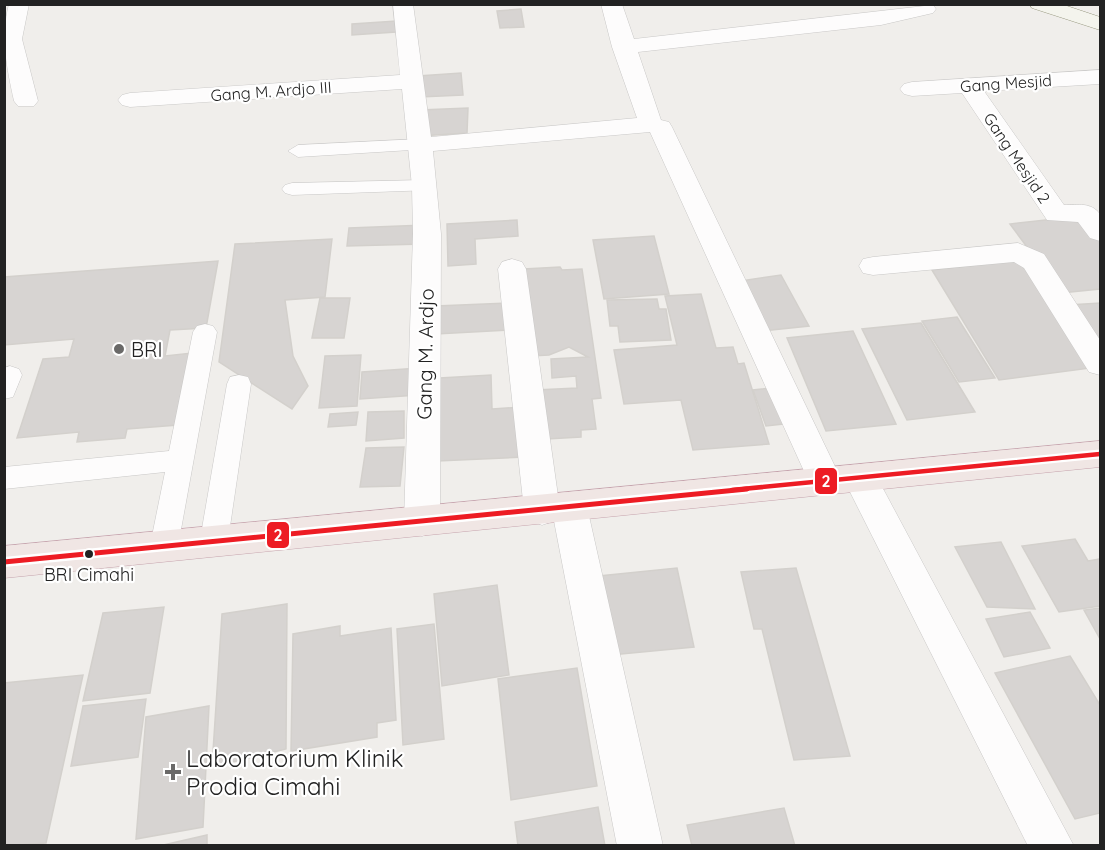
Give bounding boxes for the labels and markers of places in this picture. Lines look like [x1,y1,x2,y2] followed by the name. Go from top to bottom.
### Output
[131,337,162,362] place label: BRI
[112,342,126,356] marker: BRI
[83,548,95,560] marker: BRI Cimahi
[44,563,134,586] place label: BRI Cimahi
[186,743,404,801] place label: Laboratorium Klinik Prodia Cimahi
[164,763,182,781] marker: Laboratorium Klinik Prodia Cimahi

